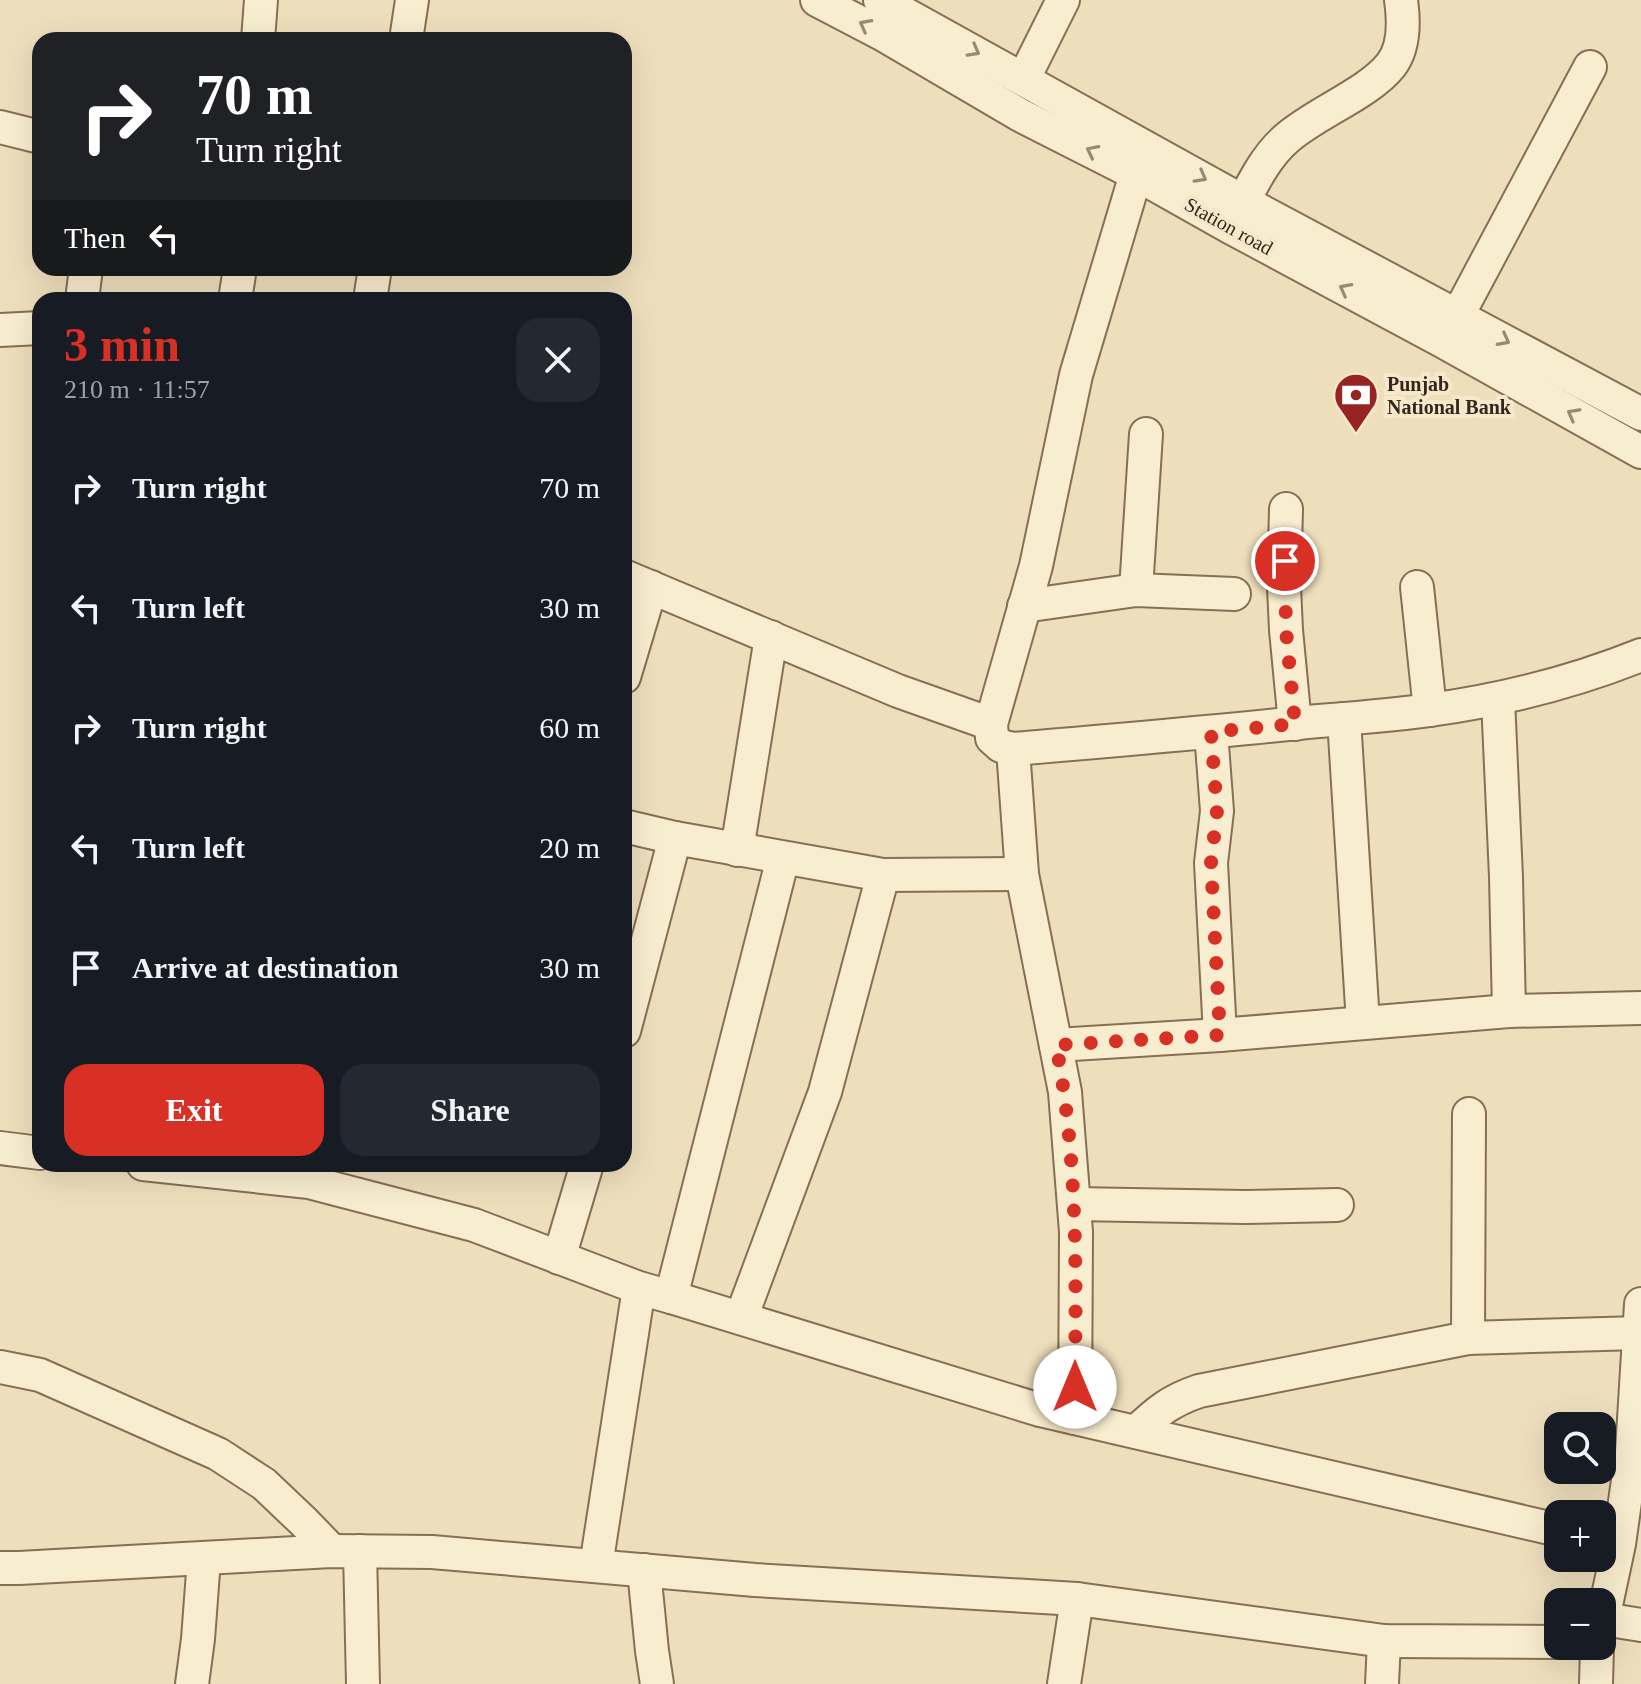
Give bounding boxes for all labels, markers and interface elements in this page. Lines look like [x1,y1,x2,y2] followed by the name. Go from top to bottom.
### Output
[858,20,873,35] one-way arrow
[965,41,980,56] one-way arrow
[64,64,168,168] icon: right
[196,64,313,126] text: 70 m
[196,130,342,170] text: Turn right
[1086,145,1100,161] one-way arrow
[1192,168,1207,183] one-way arrow
[1181,193,1277,259] street label: Station road
[142,216,186,260] icon: left
[64,221,126,254] text: Then
[1339,283,1353,298] one-way arrow
[64,318,180,371] text: 3 min
[516,318,600,402] button: close
[1495,330,1509,346] one-way arrow
[1332,371,1380,434] bank icon: Punjab National Bank
[1387,373,1512,418] place label: Punjab National Bank
[64,375,210,404] text: 210 m · 11:57
[1567,408,1581,424] one-way arrow
[64,466,108,510] icon: right
[132,471,267,504] text: Turn right
[539,471,600,504] text: 70 m
[1251,527,1319,595] pin
[1263,539,1307,583] icon: arrive
[64,586,108,630] icon: left
[132,591,245,624] text: Turn left
[539,591,600,624] text: 30 m
[64,706,108,750] icon: right
[132,711,267,744] text: Turn right
[539,711,600,744] text: 60 m
[64,826,108,870] icon: left
[132,831,245,864] text: Turn left
[539,831,600,864] text: 20 m
[64,946,108,990] icon: arrive
[132,951,399,984] text: Arrive at destination
[539,951,600,984] text: 30 m
[64,1064,324,1156] button: Exit
[340,1064,600,1156] button: Share
[1033,1345,1117,1429] position arrow
[1544,1412,1616,1660] map controls
[1544,1412,1616,1484] button: search
[1544,1500,1616,1572] button: +
[1544,1588,1616,1660] button: −

